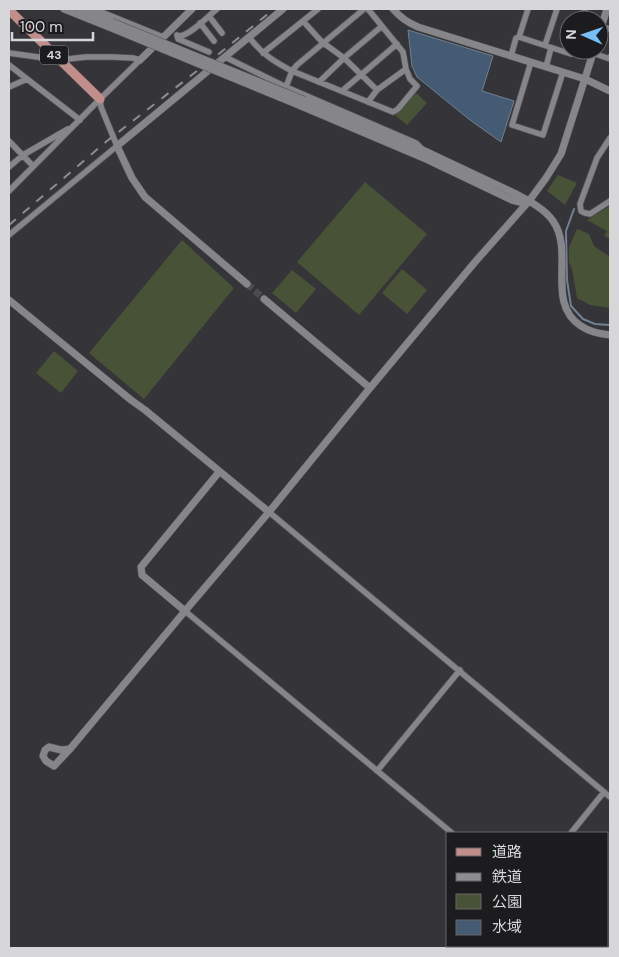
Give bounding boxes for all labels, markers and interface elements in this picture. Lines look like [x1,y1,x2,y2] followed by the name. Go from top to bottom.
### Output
[12,10,94,42] scale bar
[559,10,609,60] north arrow
[20,17,63,37] text: 100 m
[562,29,580,40] text: N
[40,46,68,64] road number: 43
[446,832,609,947] legend
[492,842,522,862] text: 道路
[492,867,522,887] text: 鉄道
[492,892,522,912] text: 公園
[492,917,522,937] text: 水域

